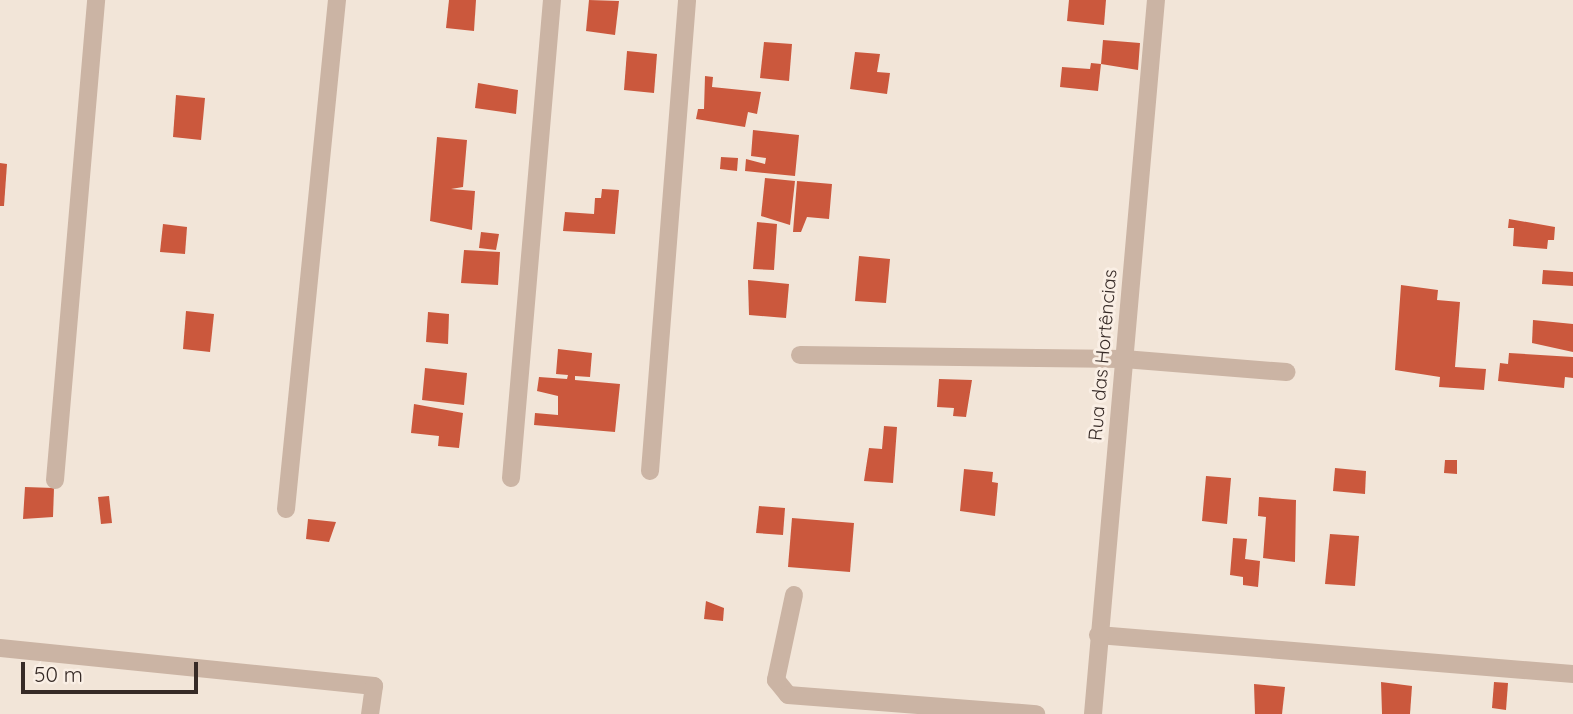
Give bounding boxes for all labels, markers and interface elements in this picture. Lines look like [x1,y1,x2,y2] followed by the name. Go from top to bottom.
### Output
[1084,268,1122,442] street label: Rua das Hortências
[24,648,201,692] scale bar
[34,661,83,687] text: 50 m

